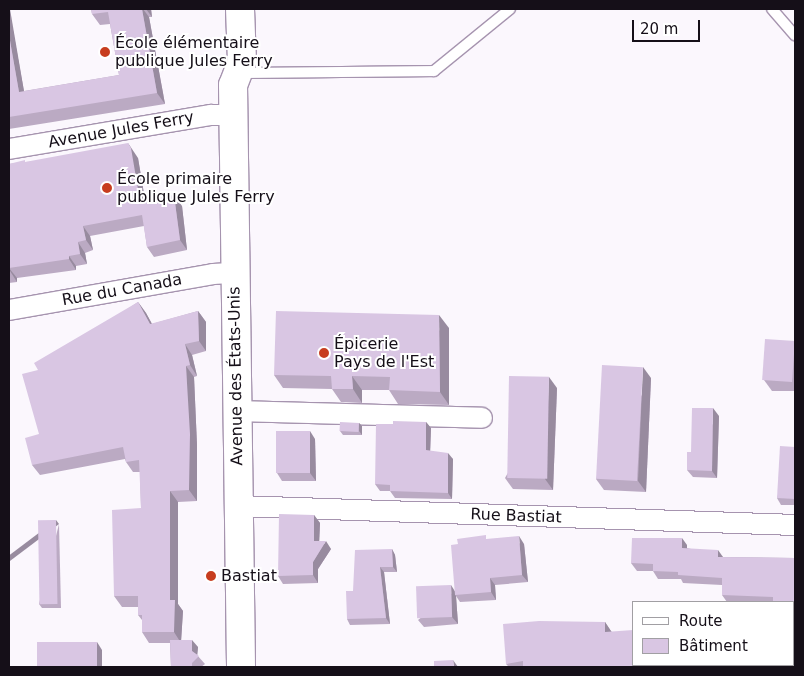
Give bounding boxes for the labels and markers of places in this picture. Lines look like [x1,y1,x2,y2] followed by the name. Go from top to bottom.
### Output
[115,33,273,71] place label: École élémentaire publique Jules Ferry
[99,46,111,58] marker: École élémentaire publique Jules Ferry
[117,169,275,207] place label: École primaire publique Jules Ferry
[101,182,113,194] marker: École primaire publique Jules Ferry
[334,334,434,372] place label: Épicerie Pays de l'Est
[318,347,330,359] marker: Épicerie Pays de l'Est
[221,566,277,586] place label: Bastiat
[205,570,217,582] marker: Bastiat

